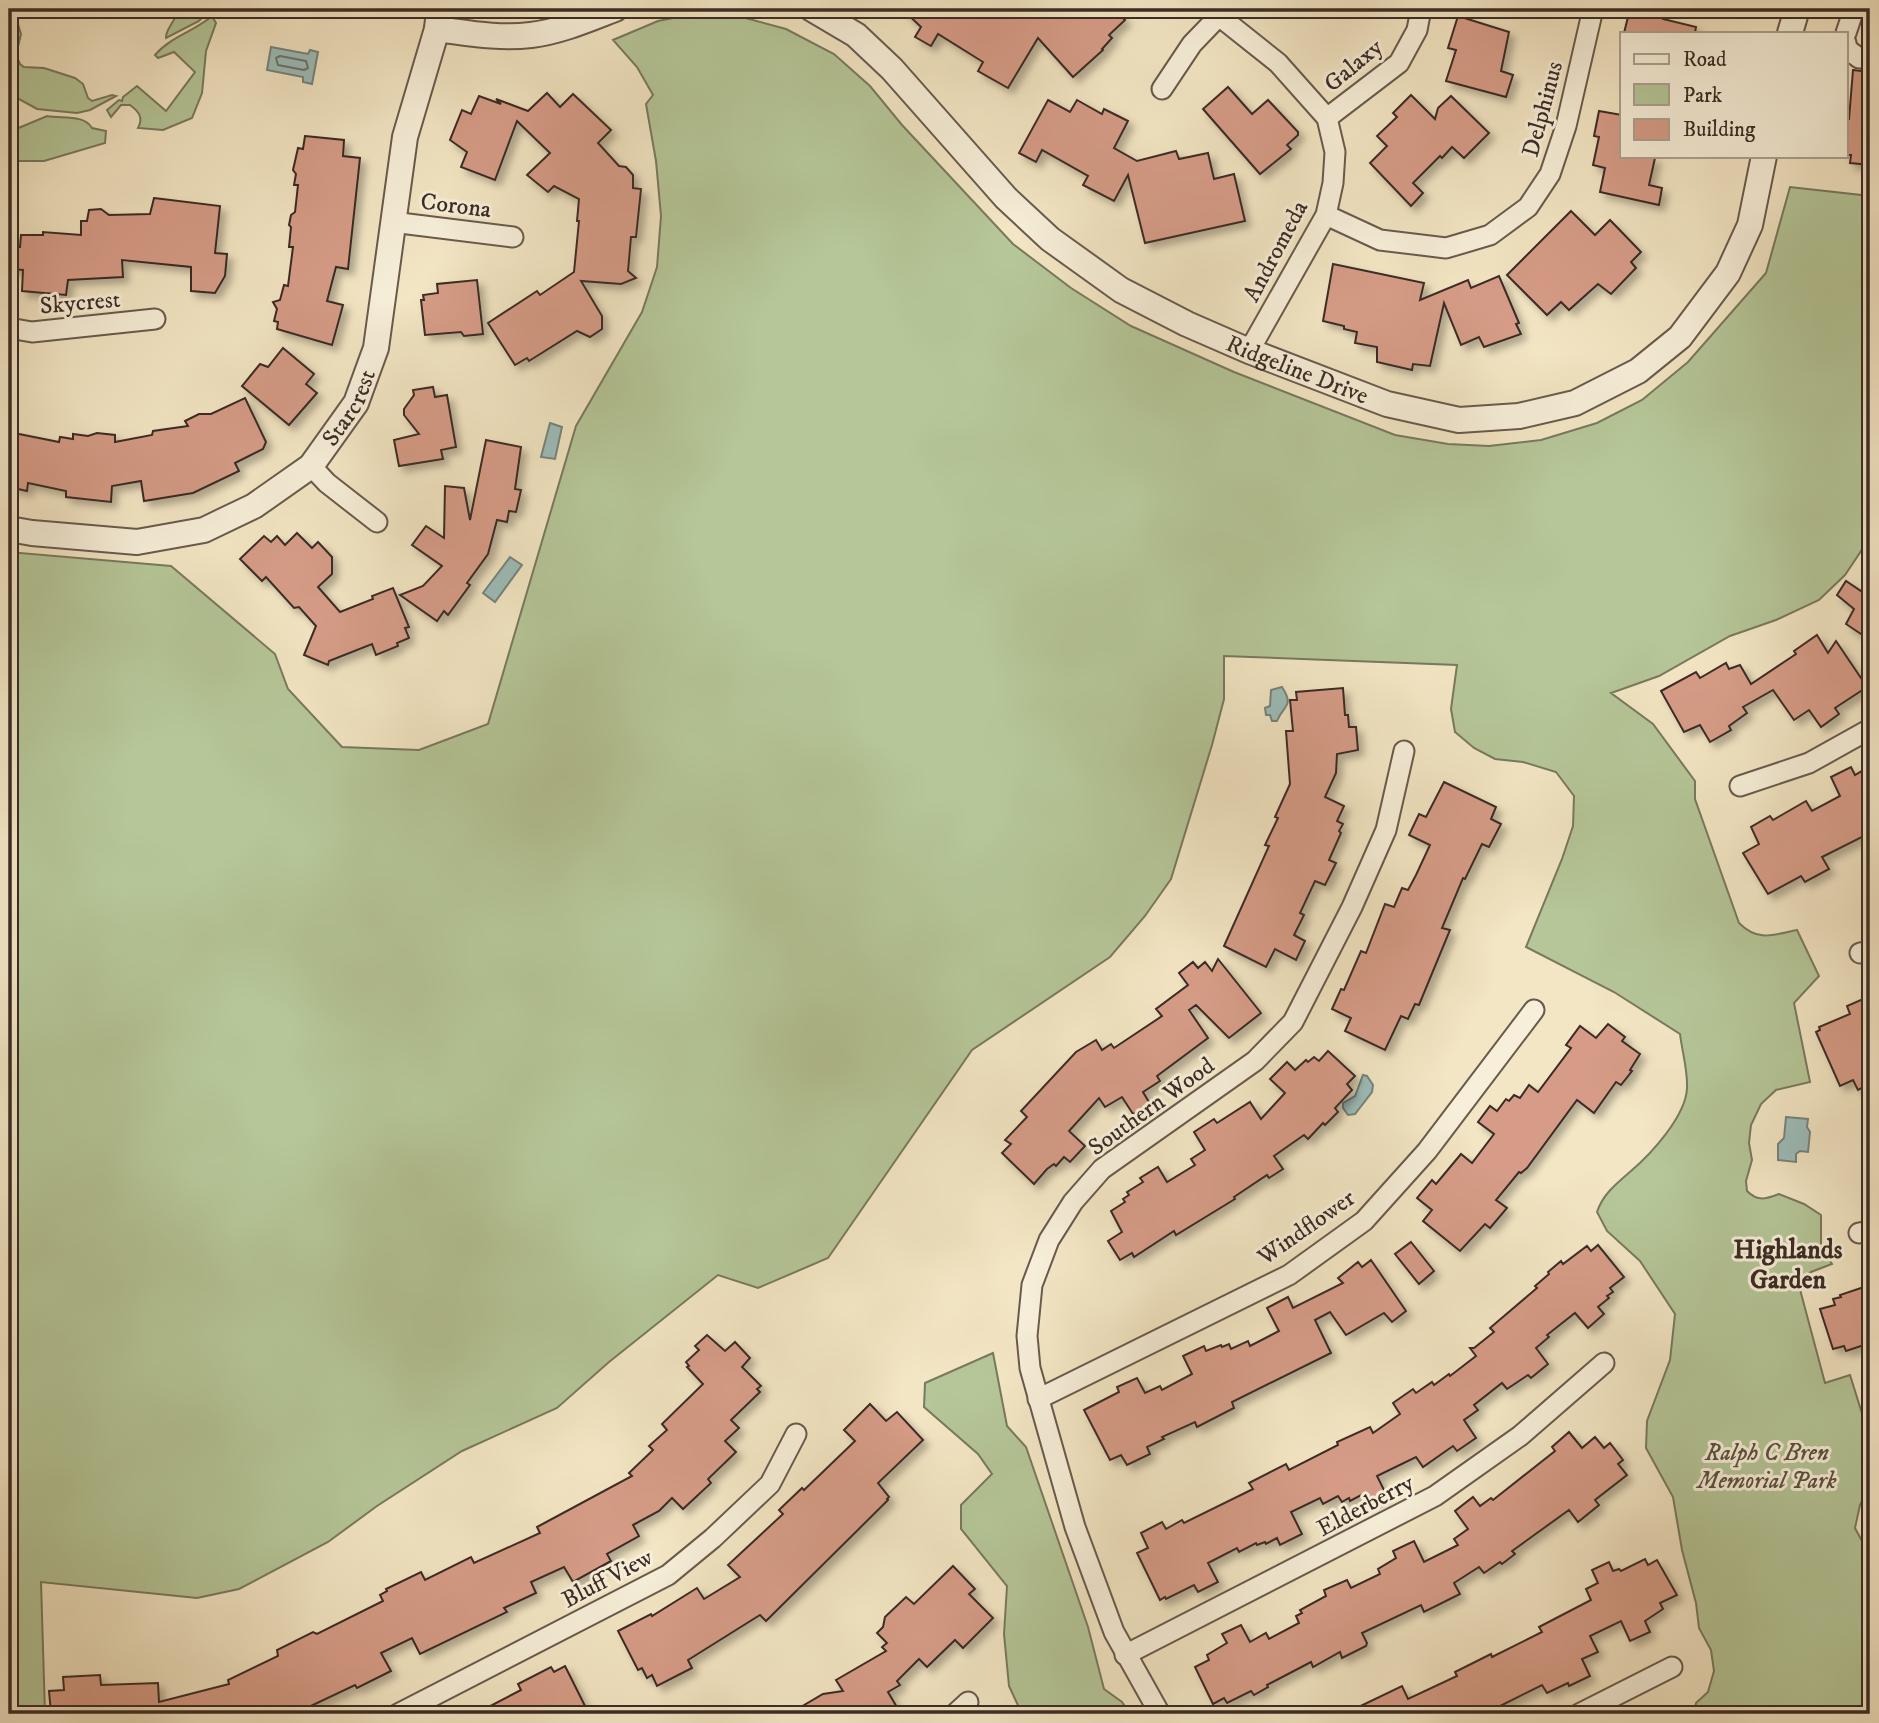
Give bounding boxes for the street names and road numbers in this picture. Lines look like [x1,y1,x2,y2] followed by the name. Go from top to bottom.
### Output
[1318,32,1390,99] street label: Galaxy
[1516,58,1570,160] street label: Delphinus
[419,187,494,225] street label: Corona
[1237,195,1315,307] street label: Andromeda
[39,285,122,321] street label: Skycrest
[1221,329,1373,411] street label: Ridgeline Drive
[316,365,383,453] street label: Starcrest
[1083,1051,1221,1163] street label: Southern Wood
[1251,1183,1361,1273] street label: Windflower
[1312,1468,1420,1544] street label: Elderberry
[557,1542,659,1615] street label: Bluff View

